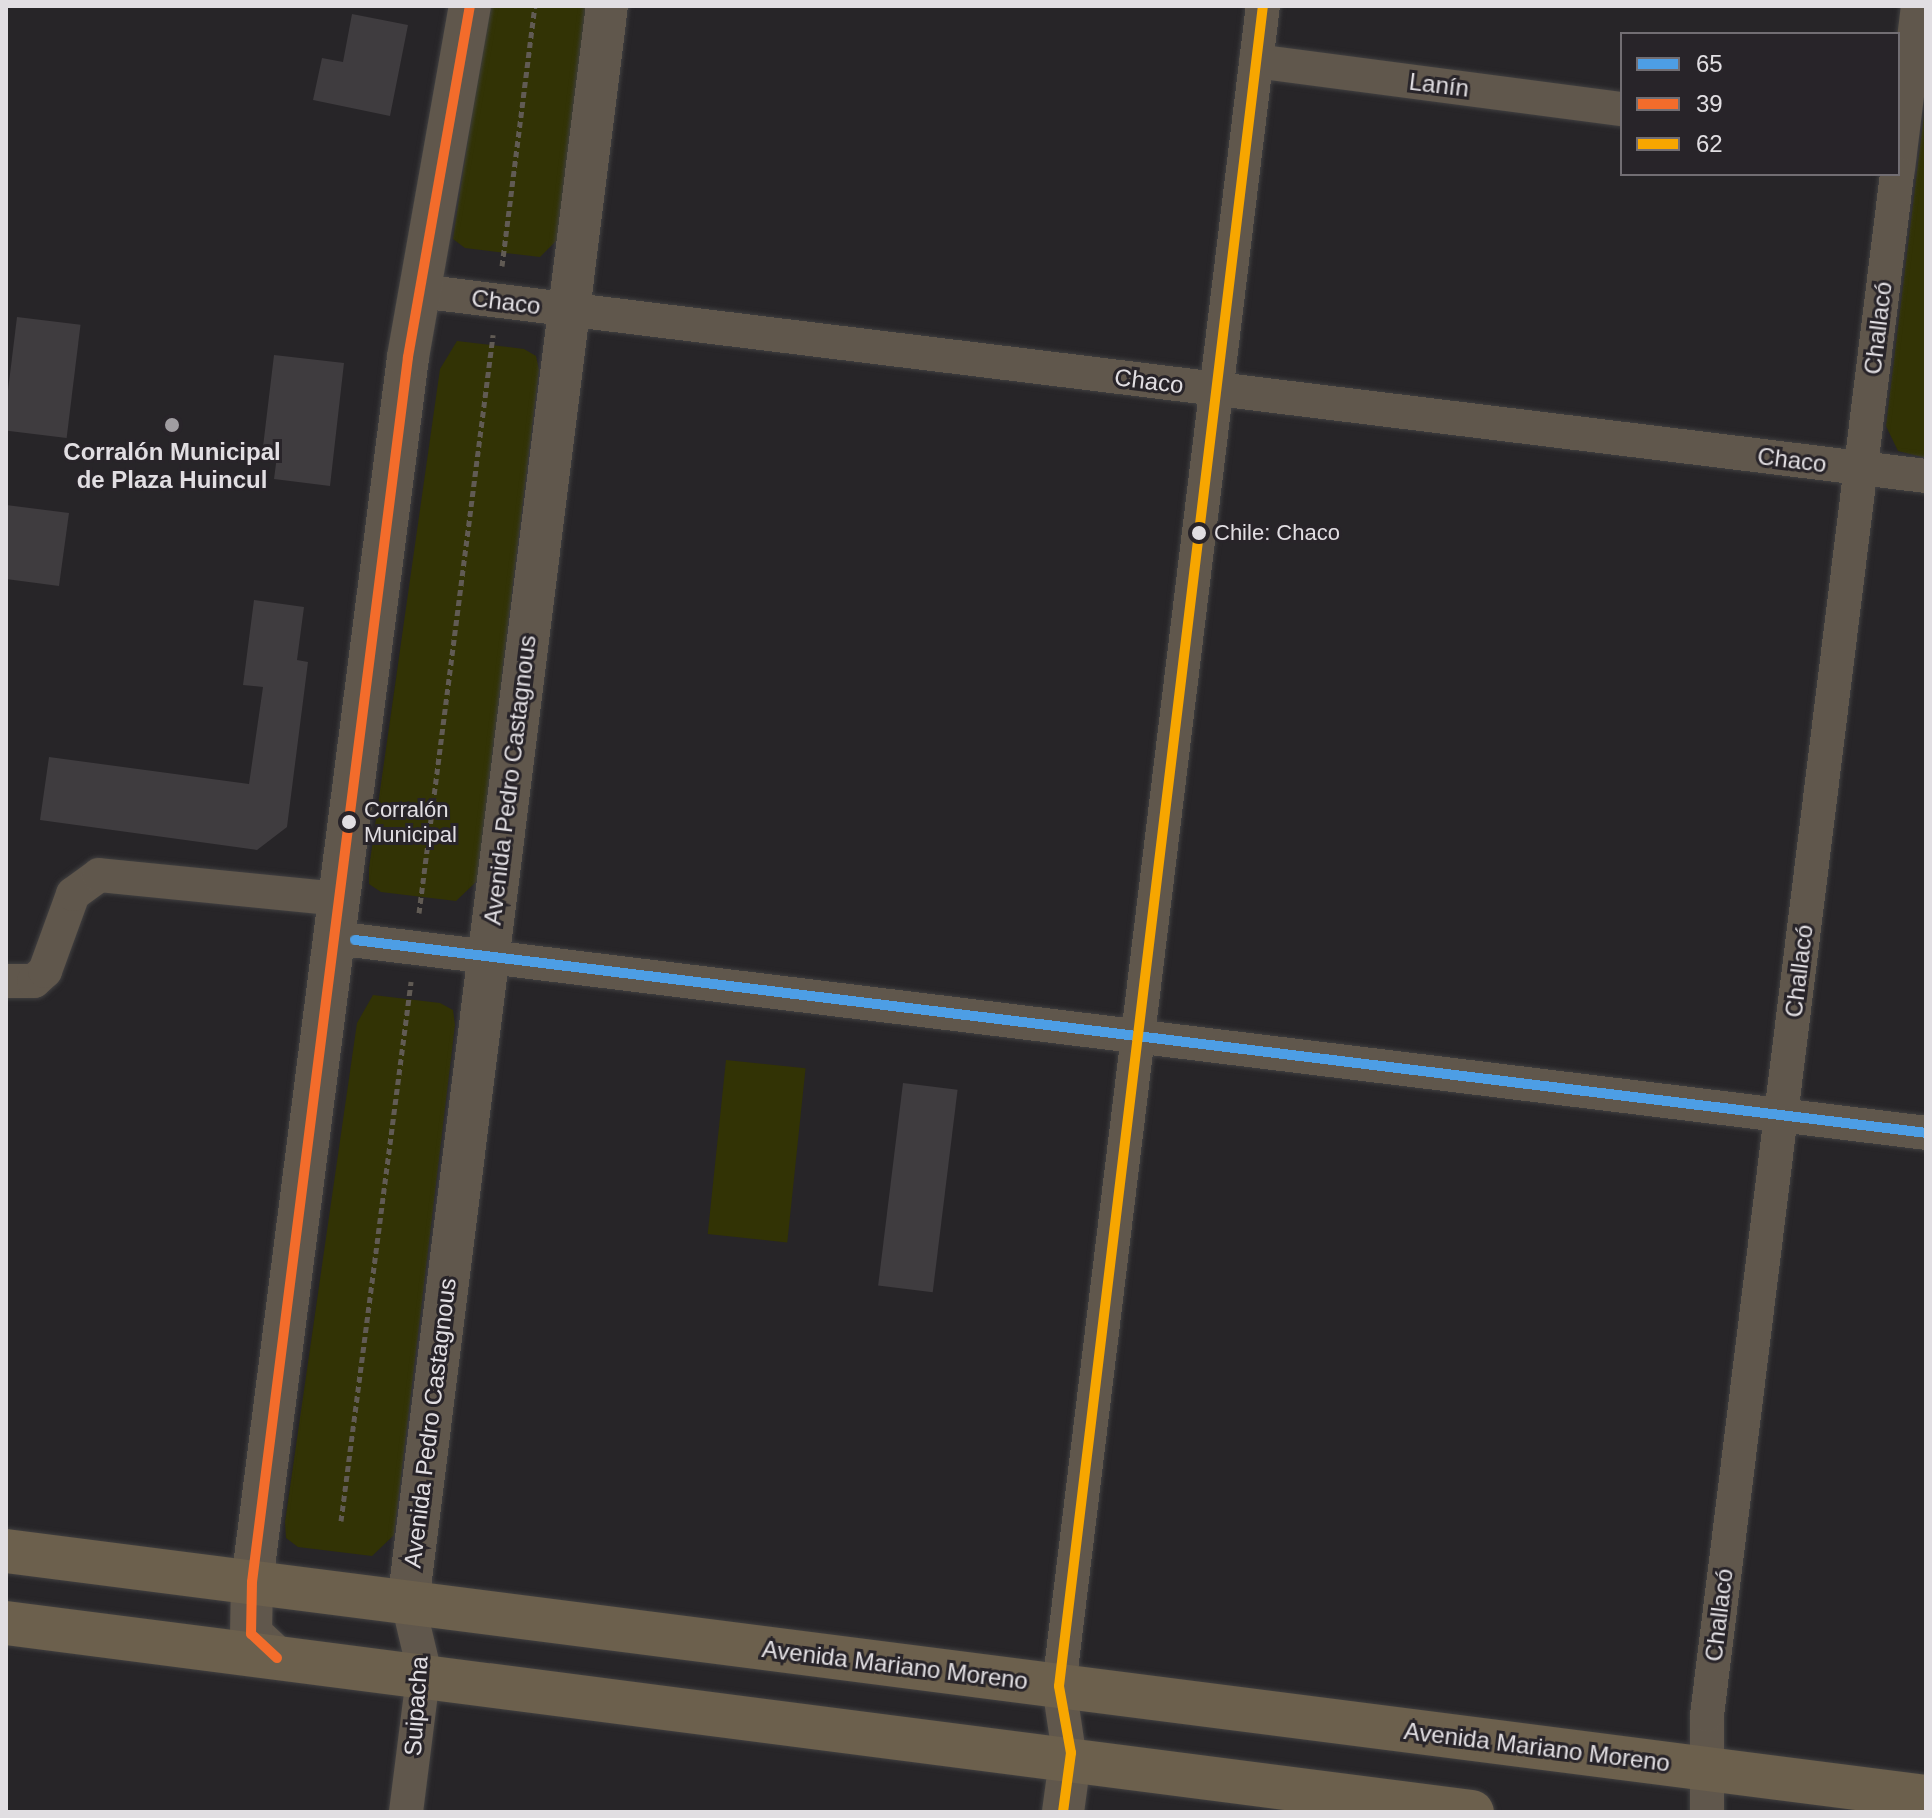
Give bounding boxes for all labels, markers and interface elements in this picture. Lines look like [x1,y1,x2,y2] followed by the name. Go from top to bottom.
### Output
[1620,32,1900,176] legend
[1696,50,1723,77] text: 65
[1407,67,1471,103] street label: Lanín
[1696,90,1723,117] text: 39
[1696,130,1723,157] text: 62
[1858,280,1898,376] street label: Challacó
[470,283,542,321] street label: Chaco
[1113,362,1185,400] street label: Chaco
[163,416,181,434] marker: Corralón Municipal de Plaza Huincul
[63,438,281,494] place label: Corralón Municipal de Plaza Huincul
[1756,441,1828,479] street label: Chaco
[1214,520,1340,546] place label: Chile: Chaco
[1191,525,1207,541] marker: Chile: Chaco
[478,633,542,927] street label: Avenida Pedro Castagnous
[364,796,457,848] place label: Corralón Municipal
[341,814,357,830] marker: Corralón Municipal
[1779,923,1819,1019] street label: Challacó
[398,1276,462,1570] street label: Avenida Pedro Castagnous
[1699,1567,1739,1663] street label: Challacó
[760,1634,1030,1696] street label: Avenida Mariano Moreno
[398,1655,434,1757] street label: Suipacha
[1402,1716,1672,1778] street label: Avenida Mariano Moreno

